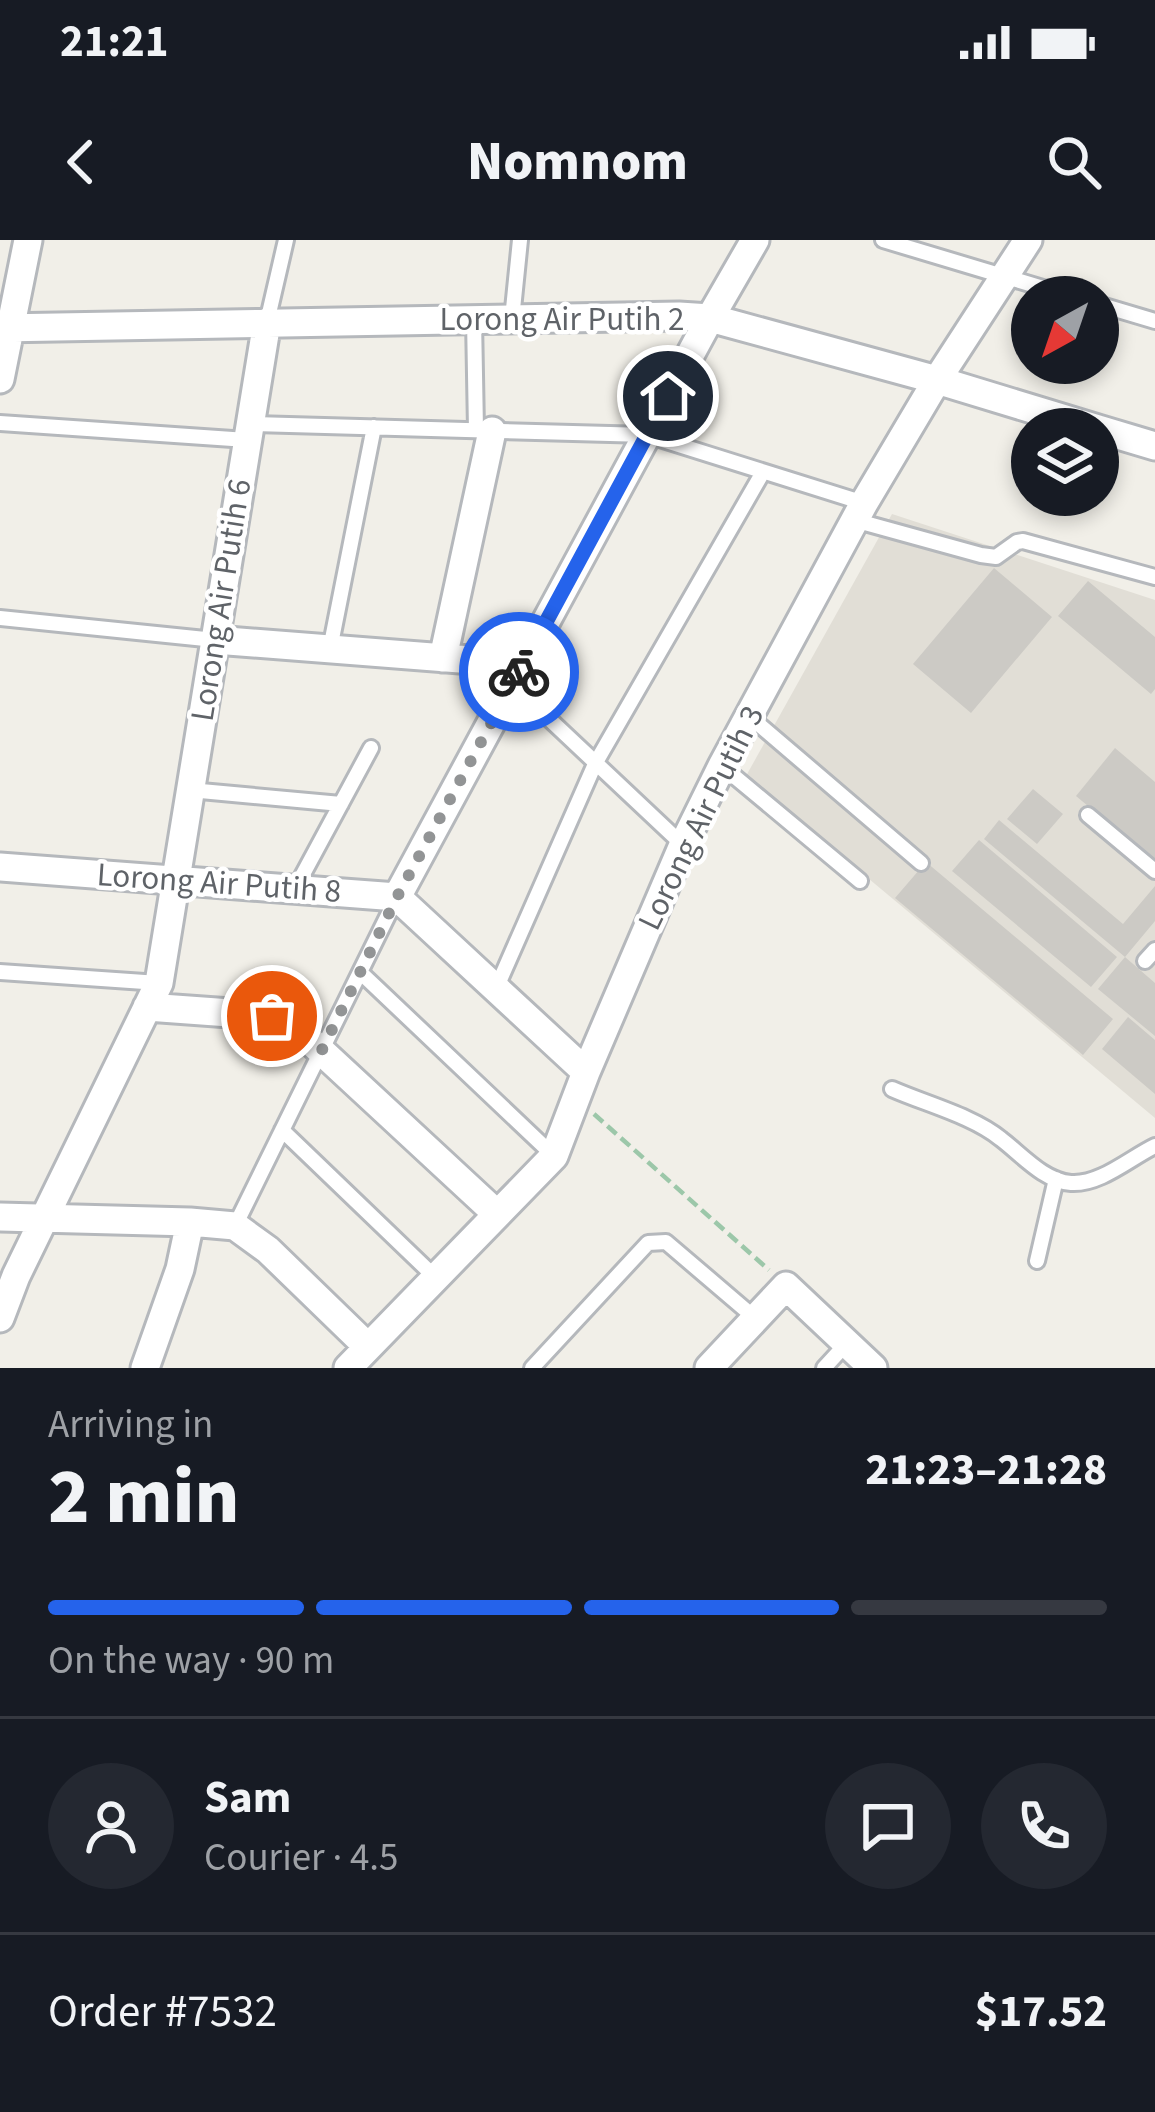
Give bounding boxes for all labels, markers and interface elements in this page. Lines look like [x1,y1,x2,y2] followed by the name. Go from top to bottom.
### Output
[60,10,169,74] text: 21:21
[467,124,688,201] text: Nomnom
[48,129,114,195] icon: back
[1041,129,1107,195] icon: search
[1011,276,1119,384] north arrow
[1011,276,1119,516] map controls
[440,296,684,343] street label: Lorong Air Putih 2
[617,345,719,447] pin
[635,363,701,429] icon: home
[1011,408,1119,516] button: layers
[179,475,263,725] street label: Lorong Air Putih 6
[459,612,579,732] courier
[486,639,552,705] icon: bike
[626,698,776,938] street label: Lorong Air Putih 3
[95,851,343,915] street label: Lorong Air Putih 8
[221,965,323,1067] pin
[239,983,305,1049] icon: bag
[48,1397,213,1453] text: Arriving in
[865,1438,1107,1502] text: 21:23–21:28
[48,1442,240,1553] text: 2 min
[48,1633,334,1689] text: On the way · 90 m
[48,1763,174,1889] button: person
[825,1763,951,1889] button: chat
[981,1763,1107,1889] button: phone
[204,1766,291,1830] text: Sam
[204,1830,398,1886] text: Courier · 4.5
[48,1980,277,2044] text: Order #7532
[975,1980,1107,2044] text: $17.52

